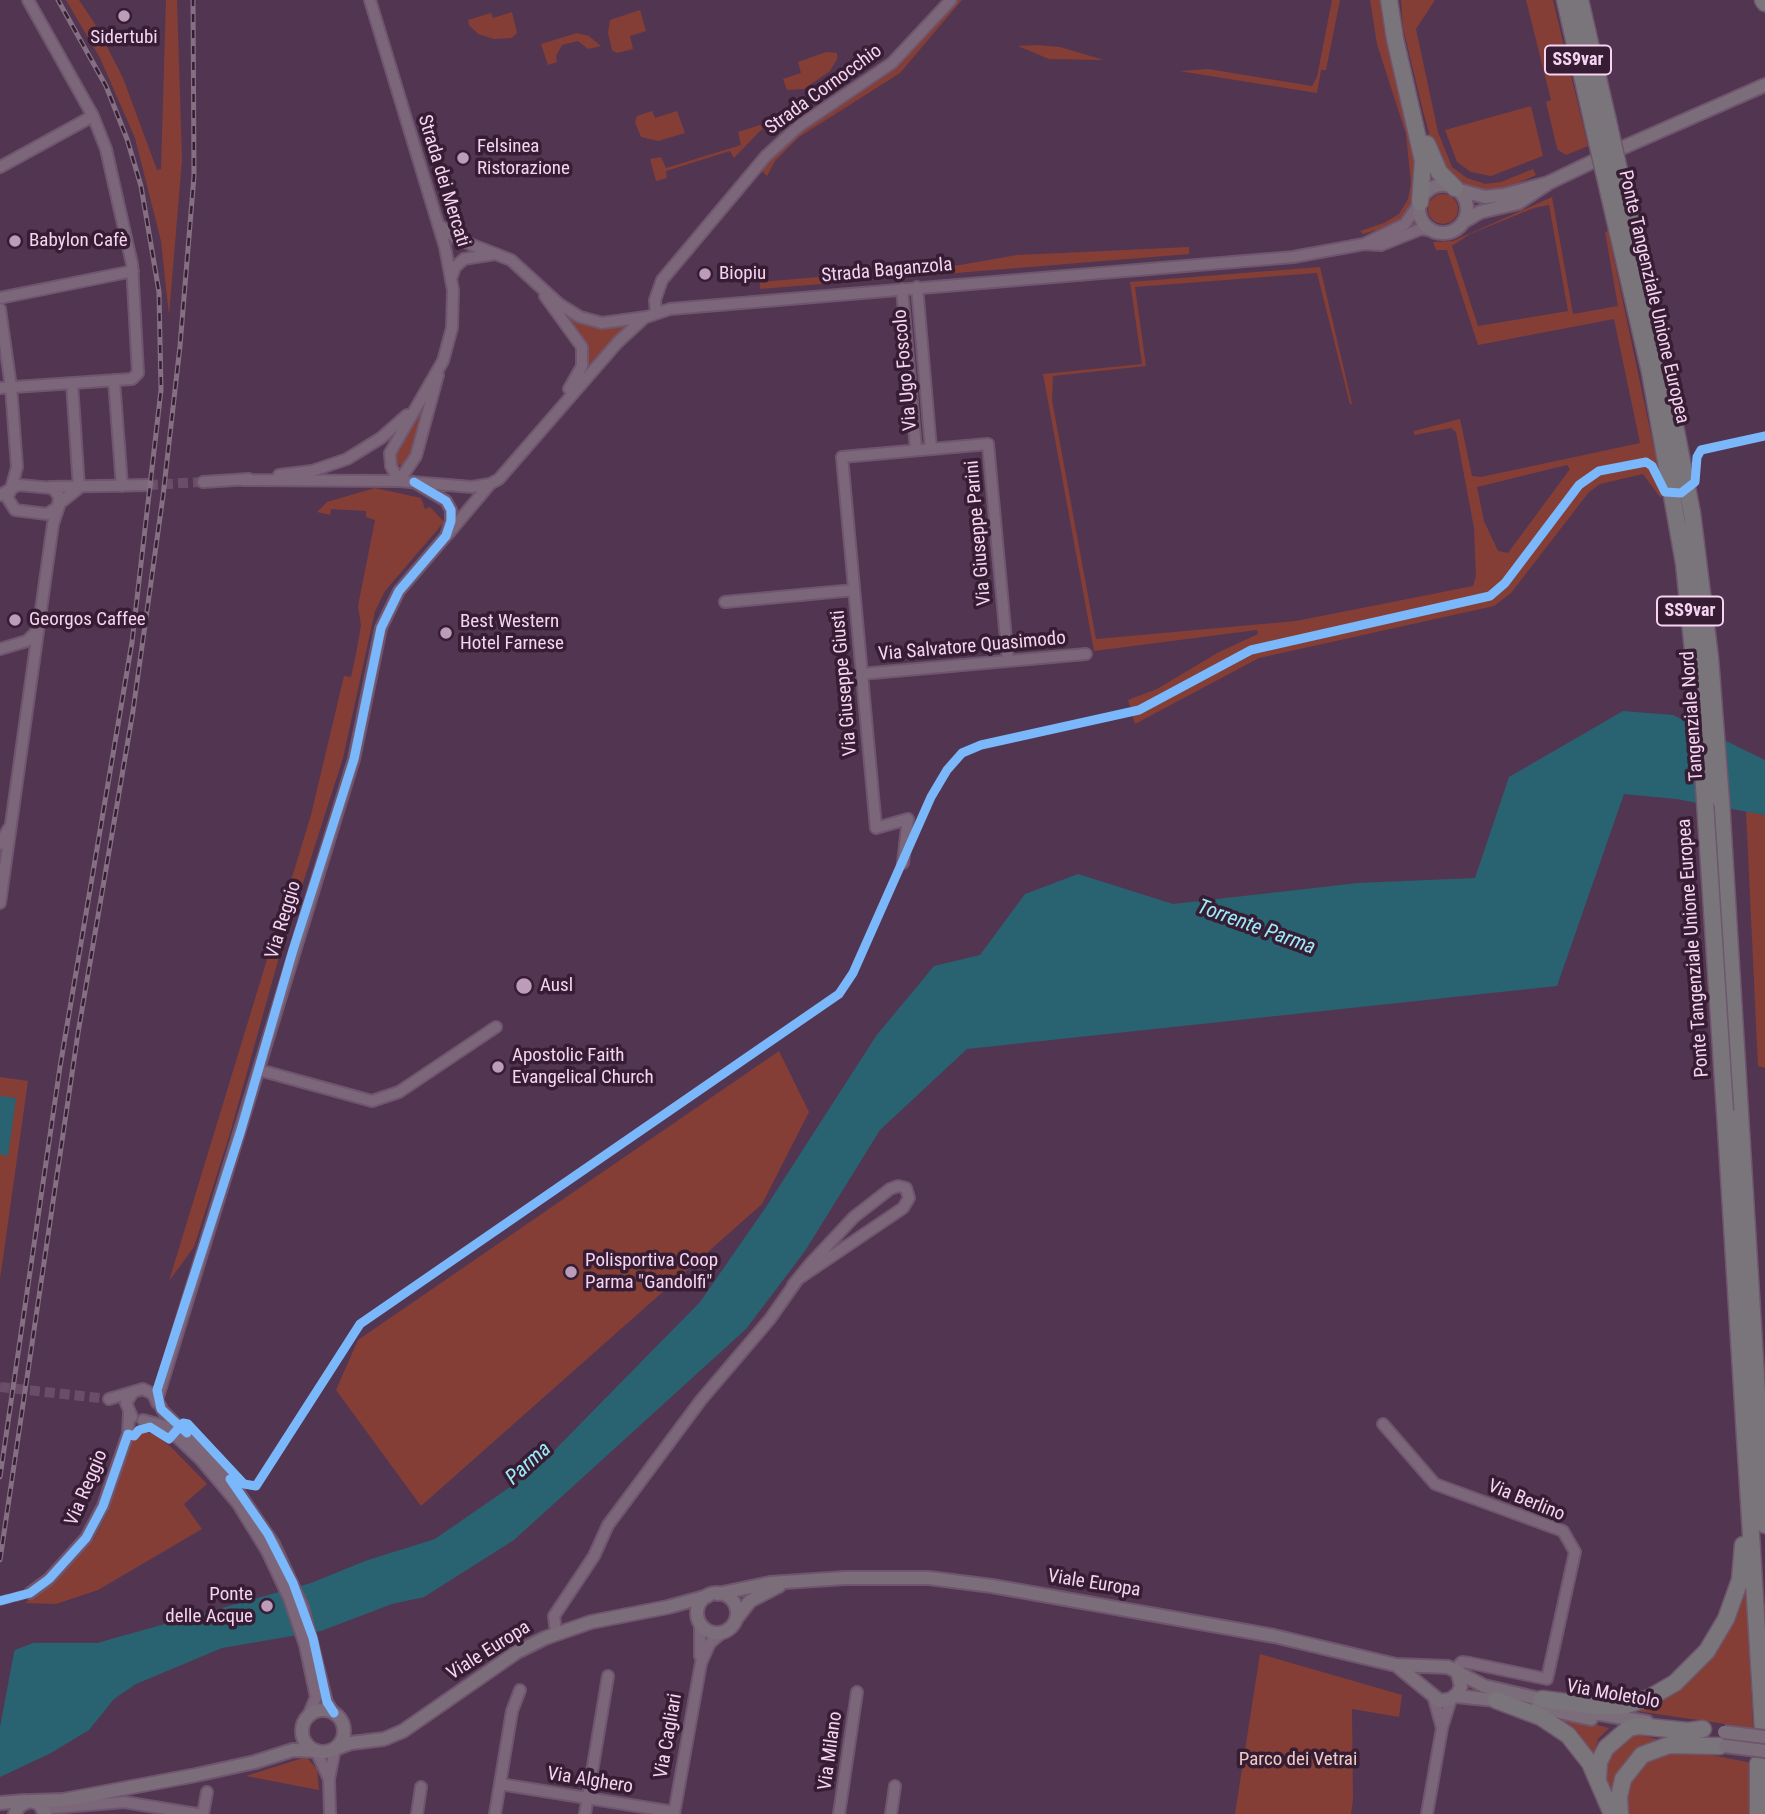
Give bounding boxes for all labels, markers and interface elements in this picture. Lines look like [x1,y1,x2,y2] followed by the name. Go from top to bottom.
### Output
[116,8,132,24] marker: Sidertubi
[90,27,158,49] place label: Sidertubi
[761,40,887,140] street label: Strada Cornocchio
[1545,46,1611,74] road number: SS9var
[412,112,474,250] street label: Strada dei Mercati
[477,136,570,180] place label: Felsinea Ristorazione
[455,150,471,166] marker: Felsinea Ristorazione
[1613,168,1693,426] street label: Ponte Tangenziale Unione Europea
[29,230,128,252] place label: Babylon Cafè
[7,233,23,249] marker: Babylon Cafè
[821,254,953,288] street label: Strada Baganzola
[719,263,766,285] place label: Biopiu
[697,266,713,282] marker: Biopiu
[889,308,923,432] street label: Via Ugo Foscolo
[961,459,997,607] street label: Via Giuseppe Parini
[1657,596,1723,626] road number: SS9var
[29,609,146,631] place label: Georgos Caffee
[827,609,863,757] street label: Via Giuseppe Giusti
[460,611,564,655] place label: Best Western Hotel Farnese
[7,612,23,628] marker: Georgos Caffee
[438,625,454,641] marker: Best Western Hotel Farnese
[877,627,1067,667] street label: Via Salvatore Quasimodo
[1677,650,1709,782] street label: Tangenziale Nord
[1674,818,1714,1078] street label: Ponte Tangenziale Unione Europea
[261,878,307,962] street label: Via Reggio
[1193,895,1319,961] water label: Torrente Parma
[540,975,573,997] place label: Ausl
[514,976,534,996] marker: Ausl
[512,1045,654,1089] place label: Apostolic Faith Evangelical Church
[490,1059,506,1075] marker: Apostolic Faith Evangelical Church
[585,1250,718,1294] place label: Polisportiva Coop Parma "Gandolfi"
[563,1264,579,1280] marker: Polisportiva Coop Parma "Gandolfi"
[501,1437,557,1491] water label: Parma
[61,1447,113,1529] street label: Via Reggio
[1484,1475,1568,1527] street label: Via Berlino
[1046,1565,1142,1603] street label: Viale Europa
[165,1584,253,1628] place label: Ponte delle Acque
[259,1598,275,1614] marker: Ponte delle Acque
[443,1616,535,1686] street label: Viale Europa
[1564,1676,1662,1714] street label: Via Moletolo
[650,1692,688,1780] street label: Via Cagliari
[814,1710,848,1792] street label: Via Milano
[1239,1749,1357,1771] park label: Parco dei Vetrai
[546,1763,634,1799] street label: Via Alghero

